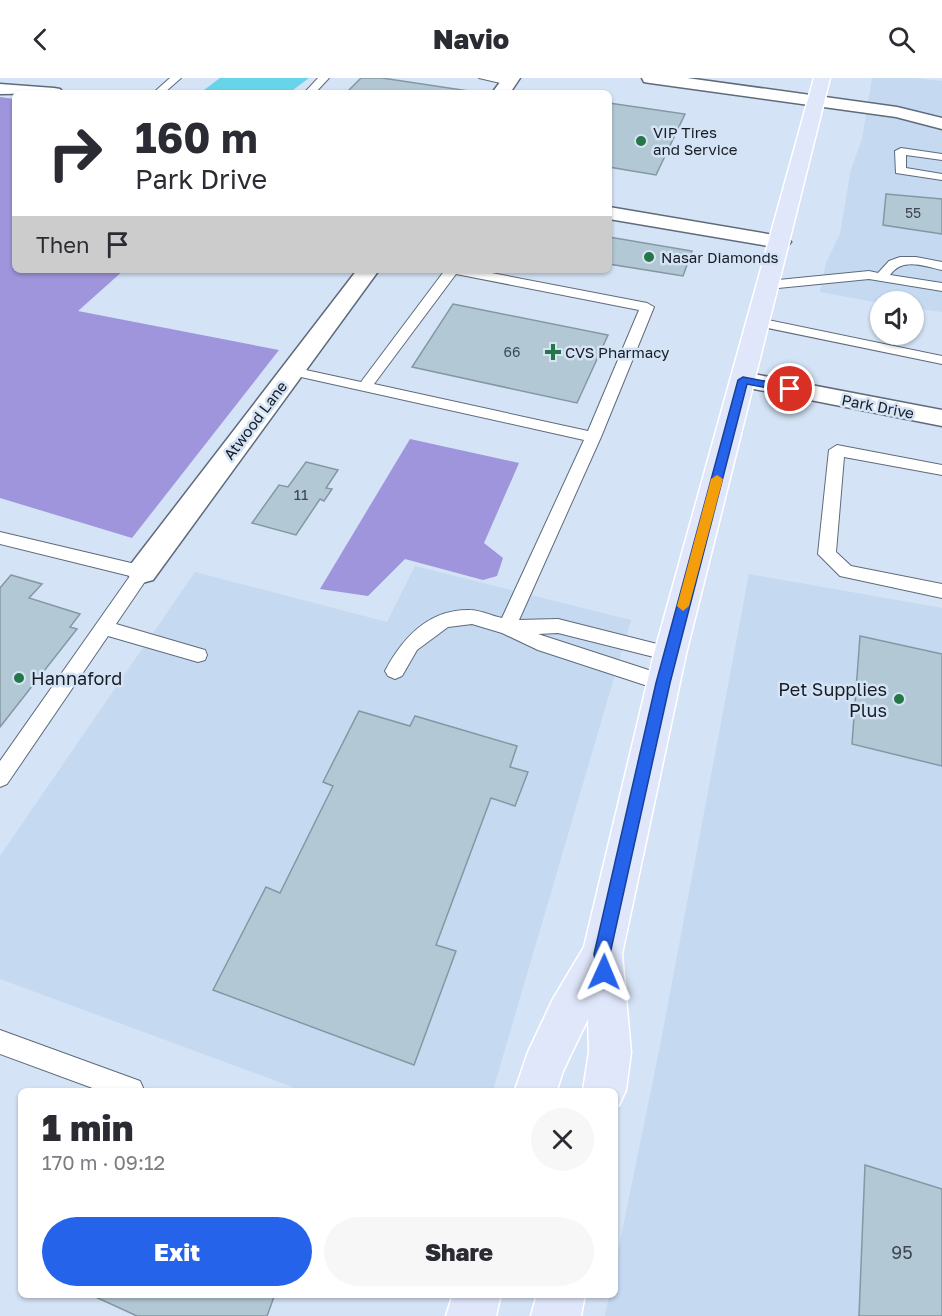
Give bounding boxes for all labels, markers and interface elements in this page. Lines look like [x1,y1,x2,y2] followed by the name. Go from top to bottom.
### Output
[24,23,57,56] icon: back
[433,23,509,55] text: Navio
[885,23,918,56] icon: search
[135,112,258,162] text: 160 m
[36,114,114,192] icon: right
[653,123,738,158] place label: VIP Tires and Service
[634,134,648,148] marker: VIP Tires and Service
[135,163,267,195] text: Park Drive
[905,204,921,221] house number: 55
[101,228,134,261] icon: arrive
[36,231,89,258] text: Then
[661,248,779,266] place label: Nasar Diamonds
[642,250,656,264] marker: Nasar Diamonds
[870,291,924,345] map controls
[870,291,924,345] button: sound
[504,343,520,360] house number: 66
[565,343,670,361] place label: CVS Pharmacy
[546,345,560,359] marker: CVS Pharmacy
[764,363,815,414] pin
[773,372,806,405] icon: arrive
[220,377,291,463] street label: Atwood Lane
[840,390,916,422] street label: Park Drive
[294,485,308,503] house number: 11
[31,667,122,689] place label: Hannaford
[12,671,26,685] marker: Hannaford
[778,678,887,721] place label: Pet Supplies Plus
[892,692,906,706] marker: Pet Supplies Plus
[572,940,636,1004] position arrow
[42,1106,133,1149] text: 1 min
[531,1108,594,1171] button: close
[42,1150,165,1174] text: 170 m · 09:12
[42,1217,312,1286] button: Exit
[324,1217,594,1286] button: Share
[891,1241,913,1263] house number: 95

